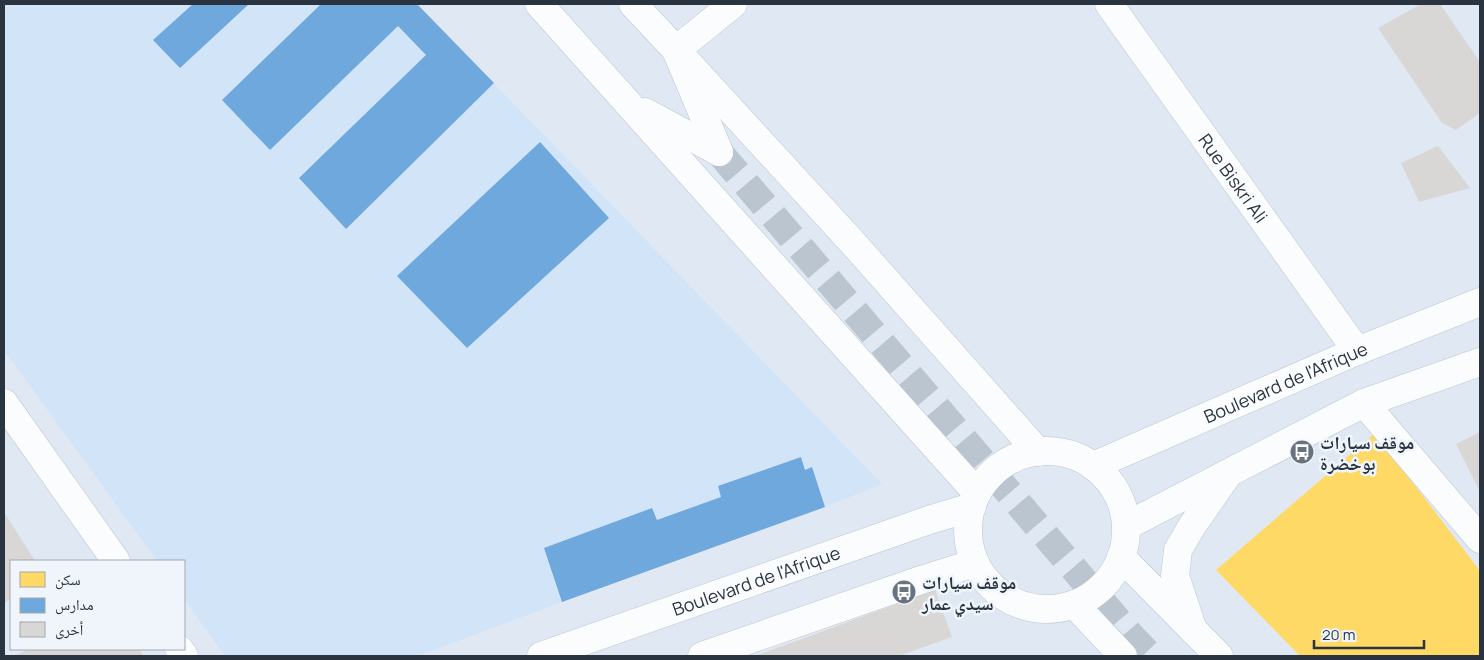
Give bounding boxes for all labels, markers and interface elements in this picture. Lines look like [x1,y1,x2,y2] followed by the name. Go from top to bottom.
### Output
[1193,129,1273,227] street label: Rue Biskri Ali
[1200,336,1371,428] street label: Boulevard de l'Afrique
[1320,430,1414,475] place label: موقف سيارات بوخضرة
[1289,439,1315,465] bus stop icon: موقف سيارات بوخضرة
[669,540,843,621] street label: Boulevard de l'Afrique
[10,560,185,650] legend
[55,569,81,590] text: سكن
[921,570,1016,618] place label: موقف سيارات سيدي عمار
[891,579,917,605] bus stop icon: موقف سيارات سيدي عمار
[55,594,94,615] text: مدارس
[1314,618,1424,650] scale bar
[55,619,84,640] text: أخرى
[1322,624,1355,645] text: 20 m

